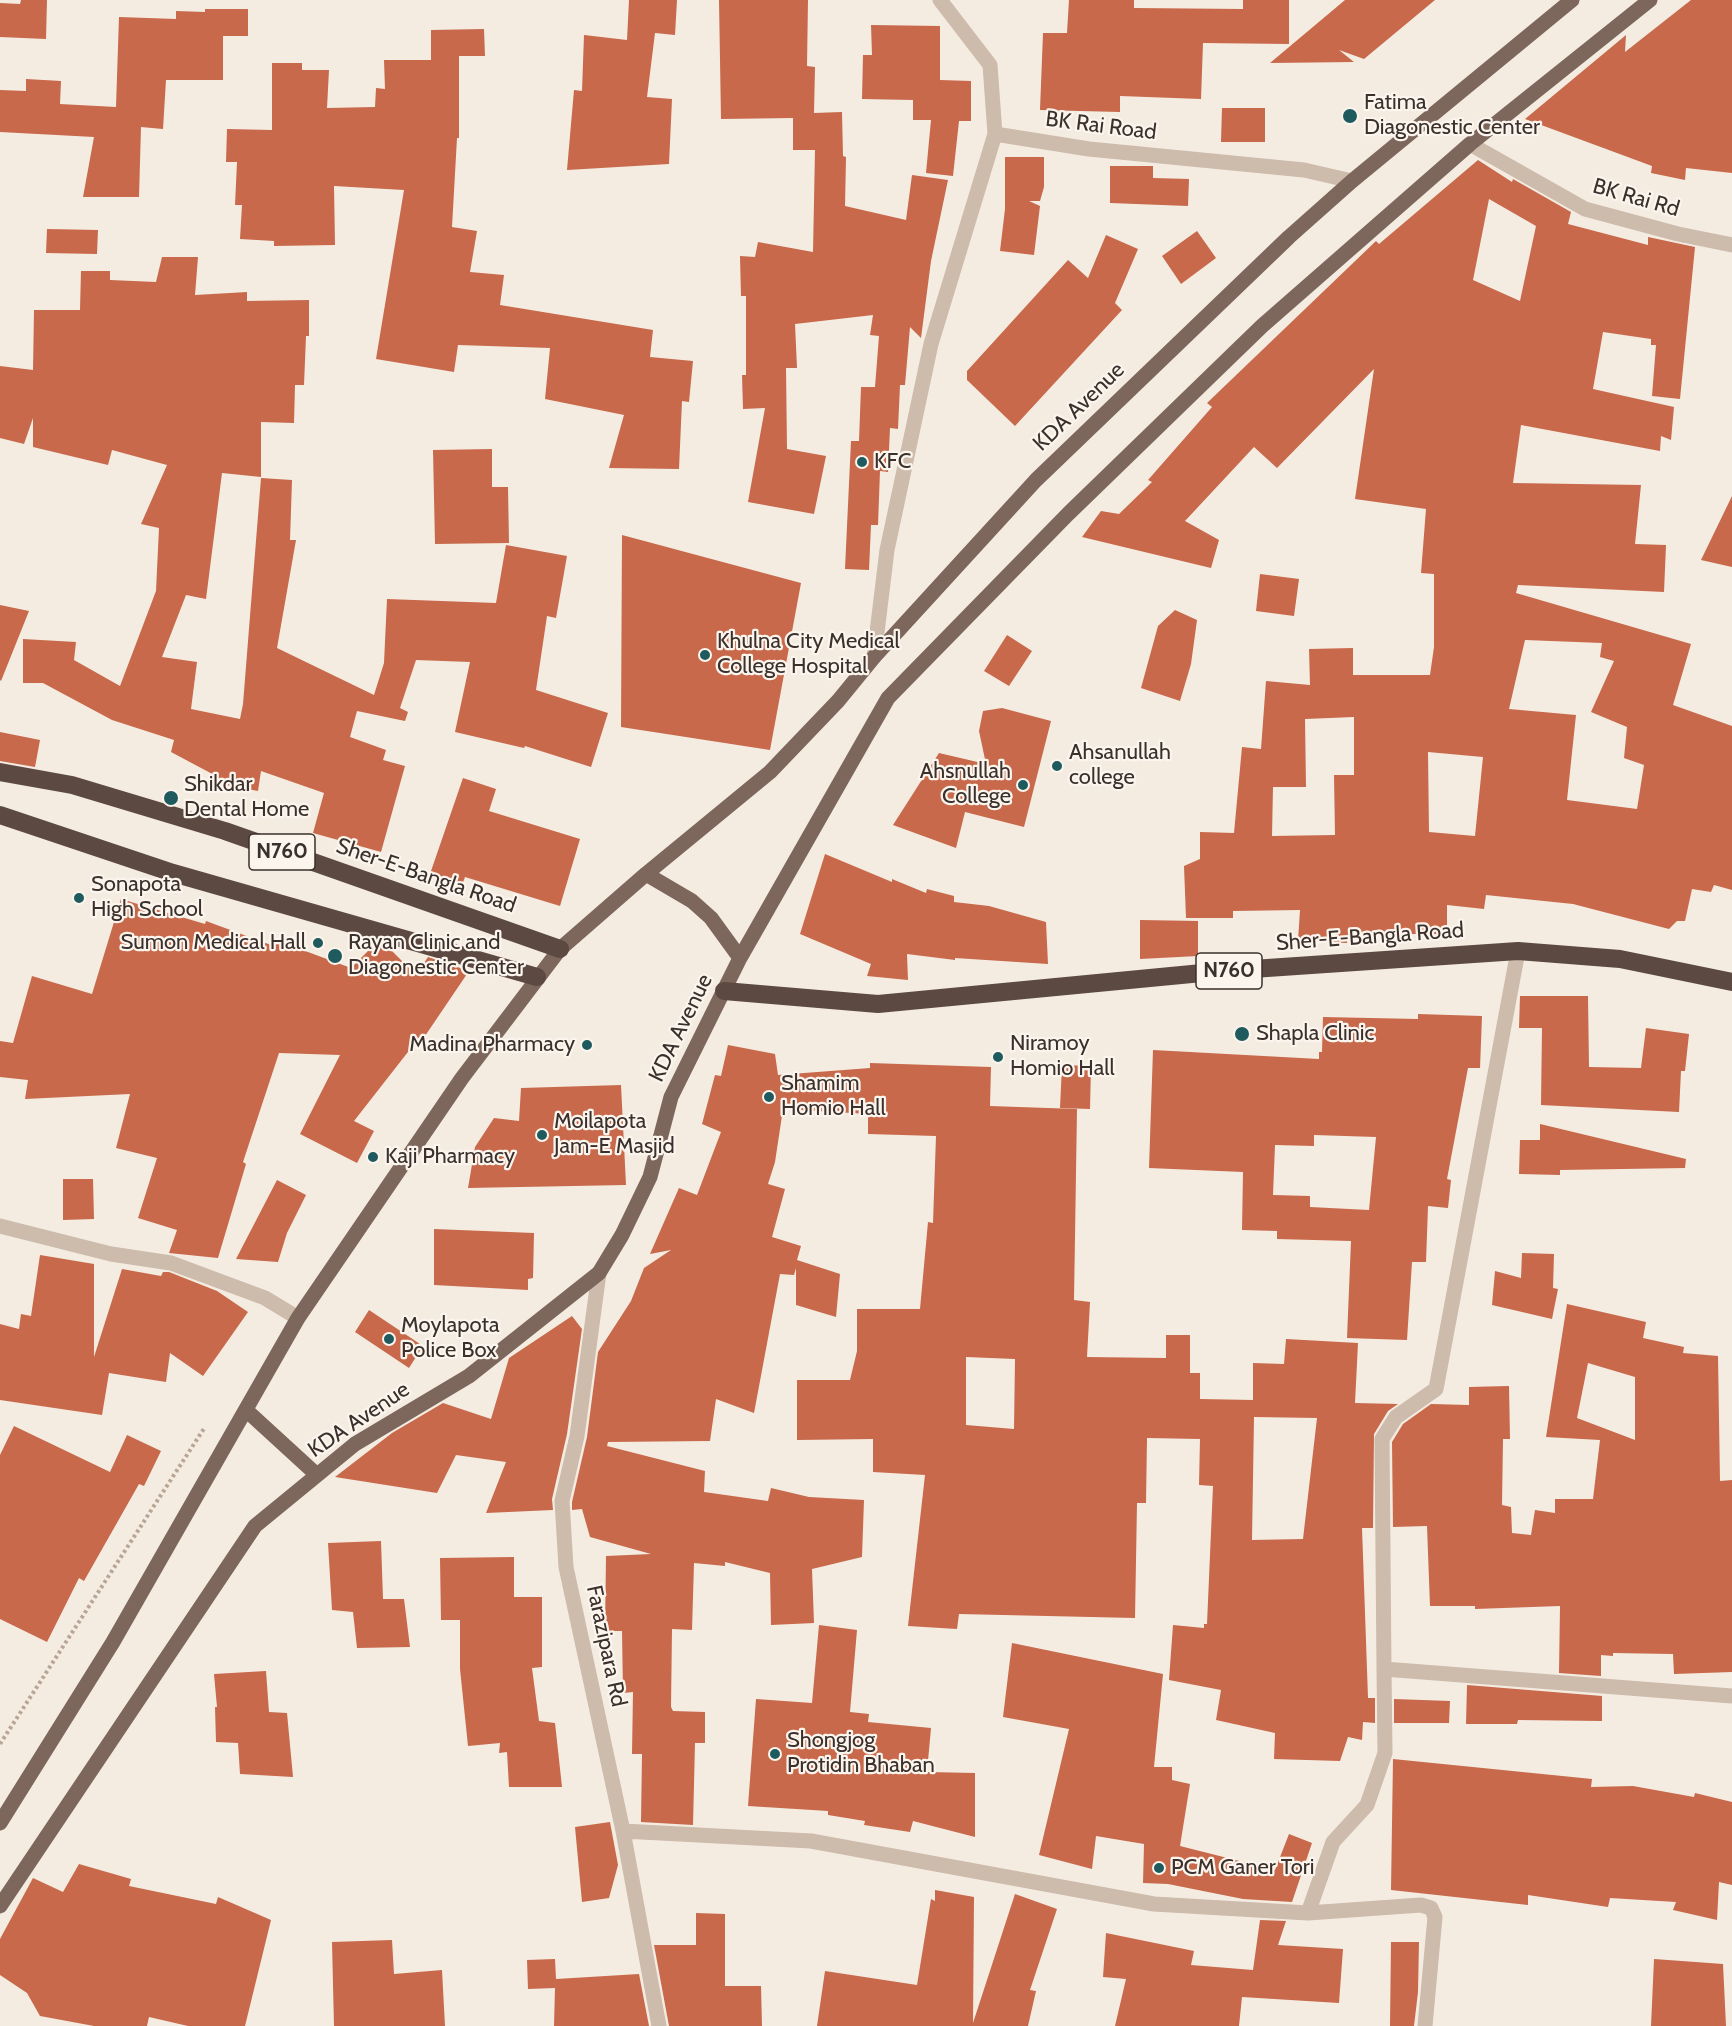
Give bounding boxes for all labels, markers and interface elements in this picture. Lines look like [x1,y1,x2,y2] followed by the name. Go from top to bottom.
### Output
[1364,90,1540,142] place label: Fatima Diagonestic Center
[1044,106,1158,146] street label: BK Rai Road
[1341,107,1359,125] marker: Fatima Diagonestic Center
[1590,173,1682,223] street label: BK Rai Rd
[1028,357,1130,457] street label: KDA Avenue
[874,449,911,475] place label: KFC
[855,455,869,469] marker: KFC
[717,629,900,680] place label: Khulna City Medical College Hospital
[698,648,712,662] marker: Khulna City Medical College Hospital
[1069,740,1171,792] place label: Ahsanullah college
[920,759,1011,810] place label: Ahsnullah College
[1050,759,1064,773] marker: Ahsanullah college
[184,772,309,824] place label: Shikdar Dental Home
[1016,778,1030,792] marker: Ahsnullah College
[162,789,180,807] marker: Shikdar Dental Home
[333,833,519,919] street label: Sher-E-Bangla Road
[249,834,315,870] road number: N760
[91,872,203,924] place label: Sonapota High School
[72,891,86,905] marker: Sonapota High School
[1275,917,1465,957] street label: Sher-E-Bangla Road
[120,930,306,956] place label: Sumon Medical Hall
[348,930,524,981] place label: Rayan Clinic and Diagonestic Center
[311,936,325,950] marker: Sumon Medical Hall
[326,947,344,965] marker: Rayan Clinic and Diagonestic Center
[1196,953,1262,989] road number: N760
[644,970,718,1086] street label: KDA Avenue
[1256,1021,1375,1047] place label: Shapla Clinic
[1233,1025,1251,1043] marker: Shapla Clinic
[1010,1031,1115,1082] place label: Niramoy Homio Hall
[409,1032,575,1058] place label: Madina Pharmacy
[580,1038,594,1052] marker: Madina Pharmacy
[991,1050,1005,1064] marker: Niramoy Homio Hall
[781,1071,886,1122] place label: Shamim Homio Hall
[762,1090,776,1104] marker: Shamim Homio Hall
[554,1109,675,1160] place label: Moilapota Jam-E Masjid
[535,1128,549,1142] marker: Moilapota Jam-E Masjid
[385,1144,515,1170] place label: Kaji Pharmacy
[366,1150,380,1164] marker: Kaji Pharmacy
[401,1313,499,1364] place label: Moylapota Police Box
[382,1332,396,1346] marker: Moylapota Police Box
[303,1376,415,1464] street label: KDA Avenue
[580,1583,632,1709] street label: Farazipara Rd
[787,1728,935,1780] place label: Shongjog Protidin Bhaban
[768,1747,782,1761] marker: Shongjog Protidin Bhaban
[1171,1855,1314,1881] place label: PCM Ganer Tori
[1152,1861,1166,1875] marker: PCM Ganer Tori

